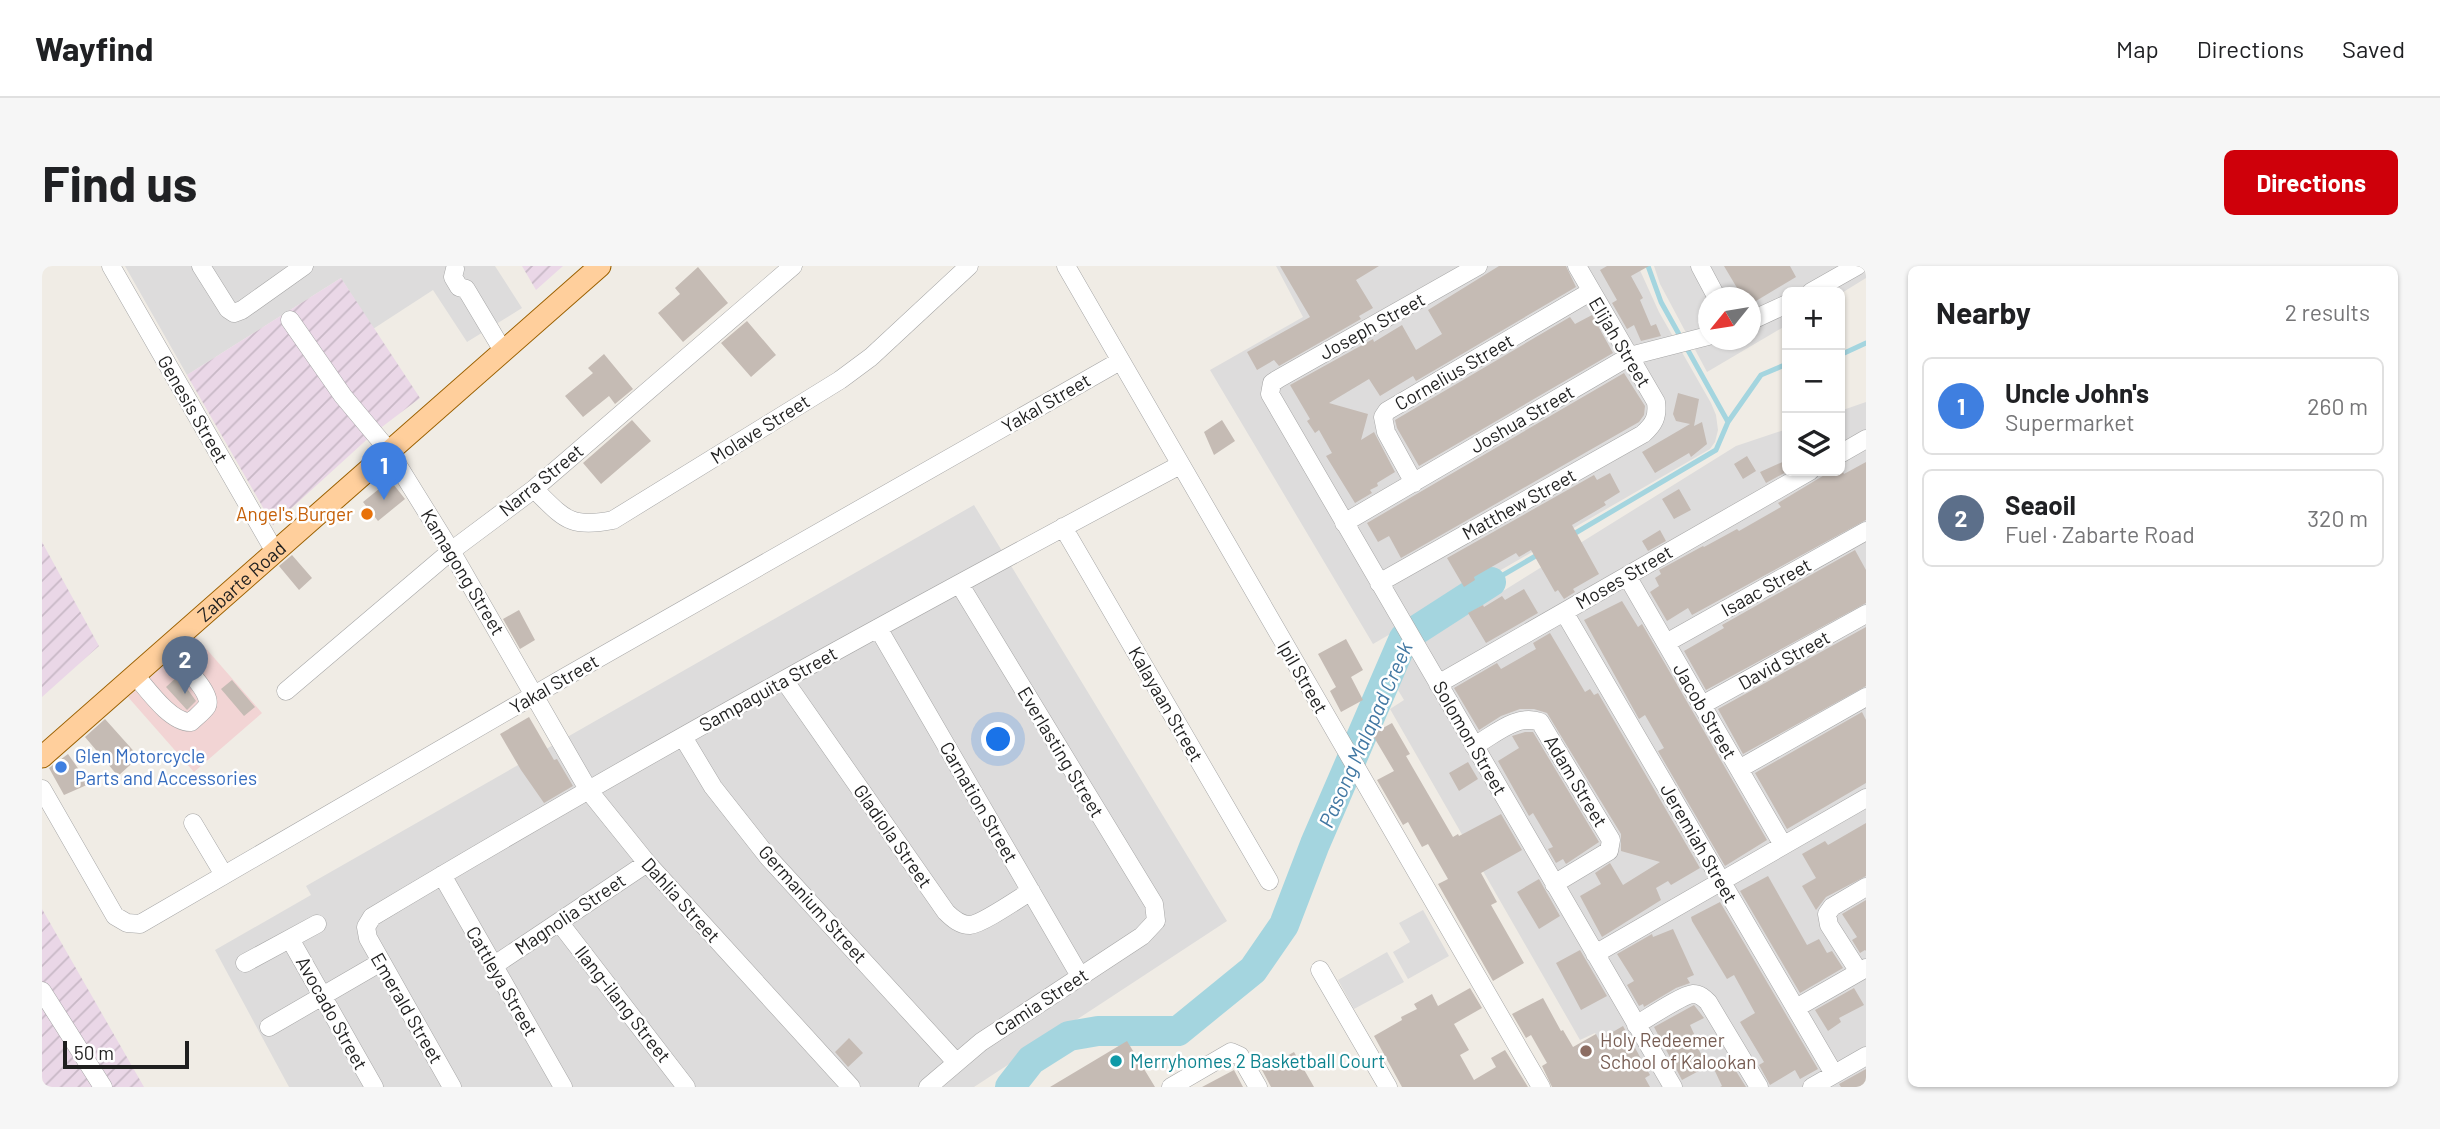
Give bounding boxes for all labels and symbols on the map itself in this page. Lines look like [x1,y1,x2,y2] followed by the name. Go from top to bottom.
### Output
[1315,287,1428,364] street label: Joseph Street
[1698,287,1761,350] north arrow
[1585,293,1656,391] street label: Elijah Street
[1390,328,1517,415] street label: Cornelius Street
[153,351,234,467] street label: Genesis Street
[997,368,1094,437] street label: Yakal Street
[1466,380,1578,458] street label: Joshua Street
[706,389,813,468] street label: Molave Street
[494,439,587,521] street label: Narra Street
[361,442,407,500] pin: 1
[1458,463,1580,544] street label: Matthew Street
[236,502,353,525] place label: Angel's Burger
[417,504,510,639] street label: Kamagong Street
[359,506,375,522] marker: Angel's Burger
[192,536,290,626] street label: Zabarte Road
[1571,540,1676,613] street label: Moses Street
[1717,552,1815,621] street label: Isaac Street
[1734,625,1834,694] street label: David Street
[162,636,208,694] pin: 2
[1273,636,1333,717] street label: Ipil Street
[1312,637,1417,831] water label: Pasong Malapad Creek
[695,641,841,736] street label: Sampaguita Street
[1124,642,1209,765] street label: Kalayaan Street
[505,649,602,718] street label: Yakal Street
[1669,659,1742,763] street label: Jacob Street
[1428,677,1512,799] street label: Solomon Street
[1013,682,1109,821] street label: Everlasting Street
[981,722,1015,756] your location
[1540,731,1613,831] street label: Adam Street
[935,737,1023,866] street label: Carnation Street
[75,744,257,789] place label: Glen Motorcycle Parts and Accessories
[53,759,69,775] marker: Glen Motorcycle Parts and Accessories
[1656,779,1743,907] street label: Jeremiah Street
[849,780,938,892] street label: Gladiola Street
[754,840,872,967] street label: Germanium Street
[637,853,725,947] street label: Dahlia Street
[510,868,629,959] street label: Magnolia Street
[462,922,543,1040] street label: Cattleya Street
[571,941,676,1067] street label: Ilang-ilang Street
[366,948,448,1067] street label: Emerald Street
[292,952,373,1073] street label: Avocado Street
[990,963,1092,1040] street label: Camia Street
[1600,1028,1756,1073] place label: Holy Redeemer School of Kalookan
[63,1038,189,1070] scale bar
[1578,1043,1594,1059] marker: Holy Redeemer School of Kalookan
[1130,1049,1385,1072] place label: Merryhomes 2 Basketball Court
[1108,1053,1124,1069] marker: Merryhomes 2 Basketball Court

